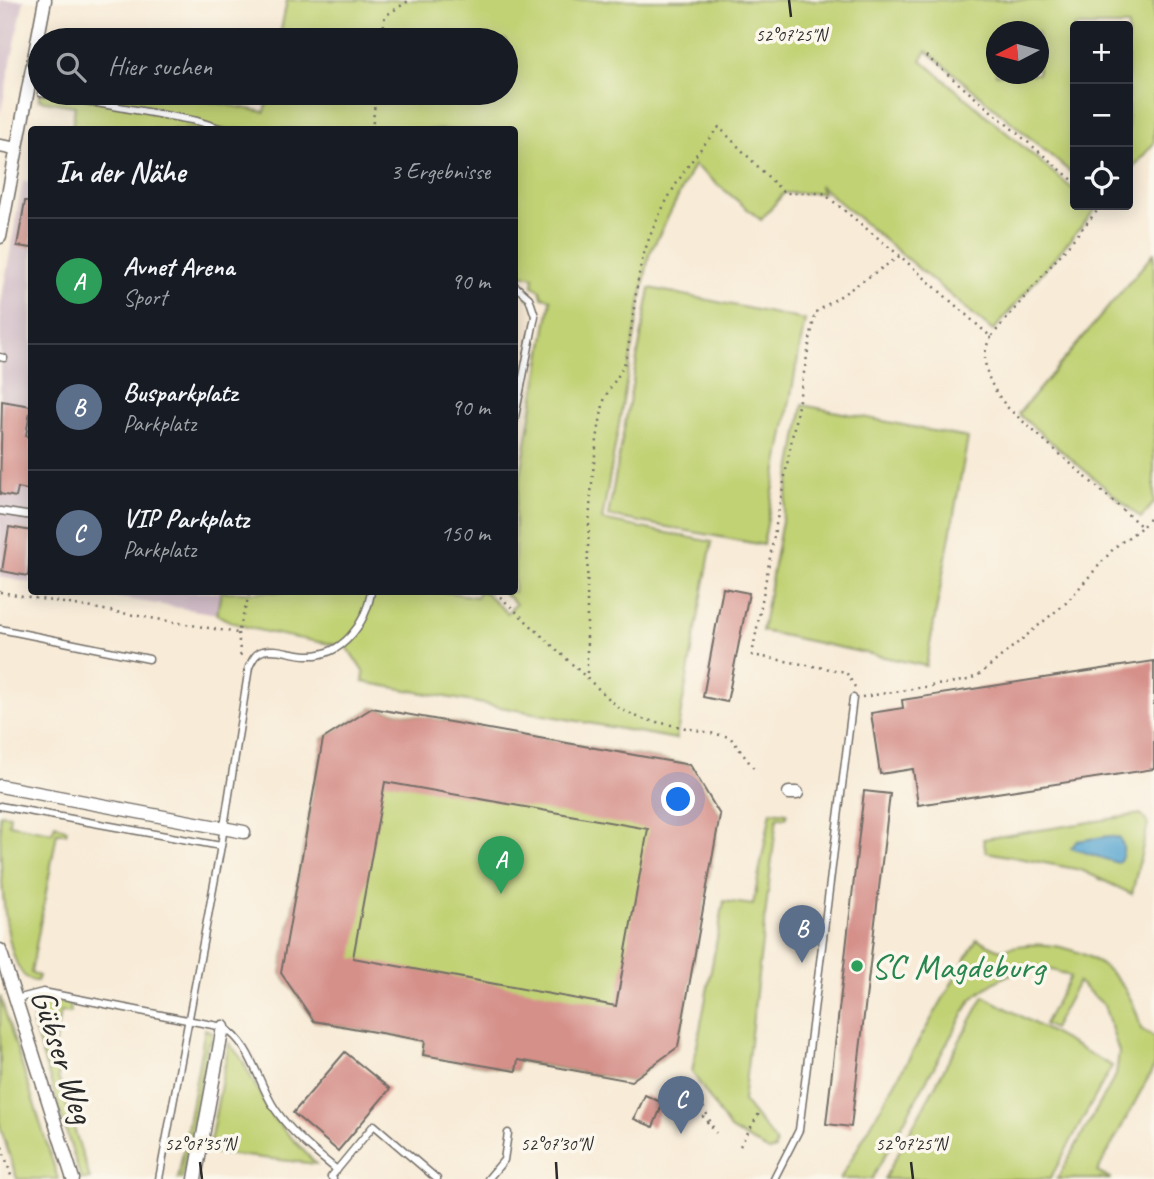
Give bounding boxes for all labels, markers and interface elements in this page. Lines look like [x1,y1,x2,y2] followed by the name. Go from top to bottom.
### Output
[986,21,1049,84] north arrow
[1070,21,1133,210] map controls
[1070,21,1133,84] button: +
[756,24,830,46] text: 52°07'25"N
[28,28,518,105] search box
[52,48,90,86] icon: search
[108,50,212,83] text: Hier suchen
[1070,84,1133,147] button: −
[1070,147,1133,210] button: locate
[56,153,185,191] text: In der Nähe
[390,157,490,186] text: 3 Ergebnisse
[123,250,234,283] text: Avnet Arena
[73,267,85,296] text: A
[451,267,490,296] text: 90 m
[123,283,167,312] text: Sport
[123,376,237,409] text: Busparkplatz
[73,393,85,422] text: B
[451,393,490,422] text: 90 m
[123,409,196,438] text: Parkplatz
[123,502,249,535] text: VIP Parkplatz
[74,519,84,548] text: C
[441,519,490,548] text: 150 m
[123,535,196,564] text: Parkplatz
[661,782,695,816] your location
[478,836,524,894] pin: A
[779,905,825,963] pin: B
[871,944,1047,989] place label: SC Magdeburg
[849,958,865,974] marker: SC Magdeburg
[20,983,106,1130] street label: Gübser Weg
[658,1076,704,1134] pin: C
[165,1133,239,1155] text: 52°07'35"N
[521,1133,595,1155] text: 52°07'30"N
[876,1133,950,1155] text: 52°07'25"N

